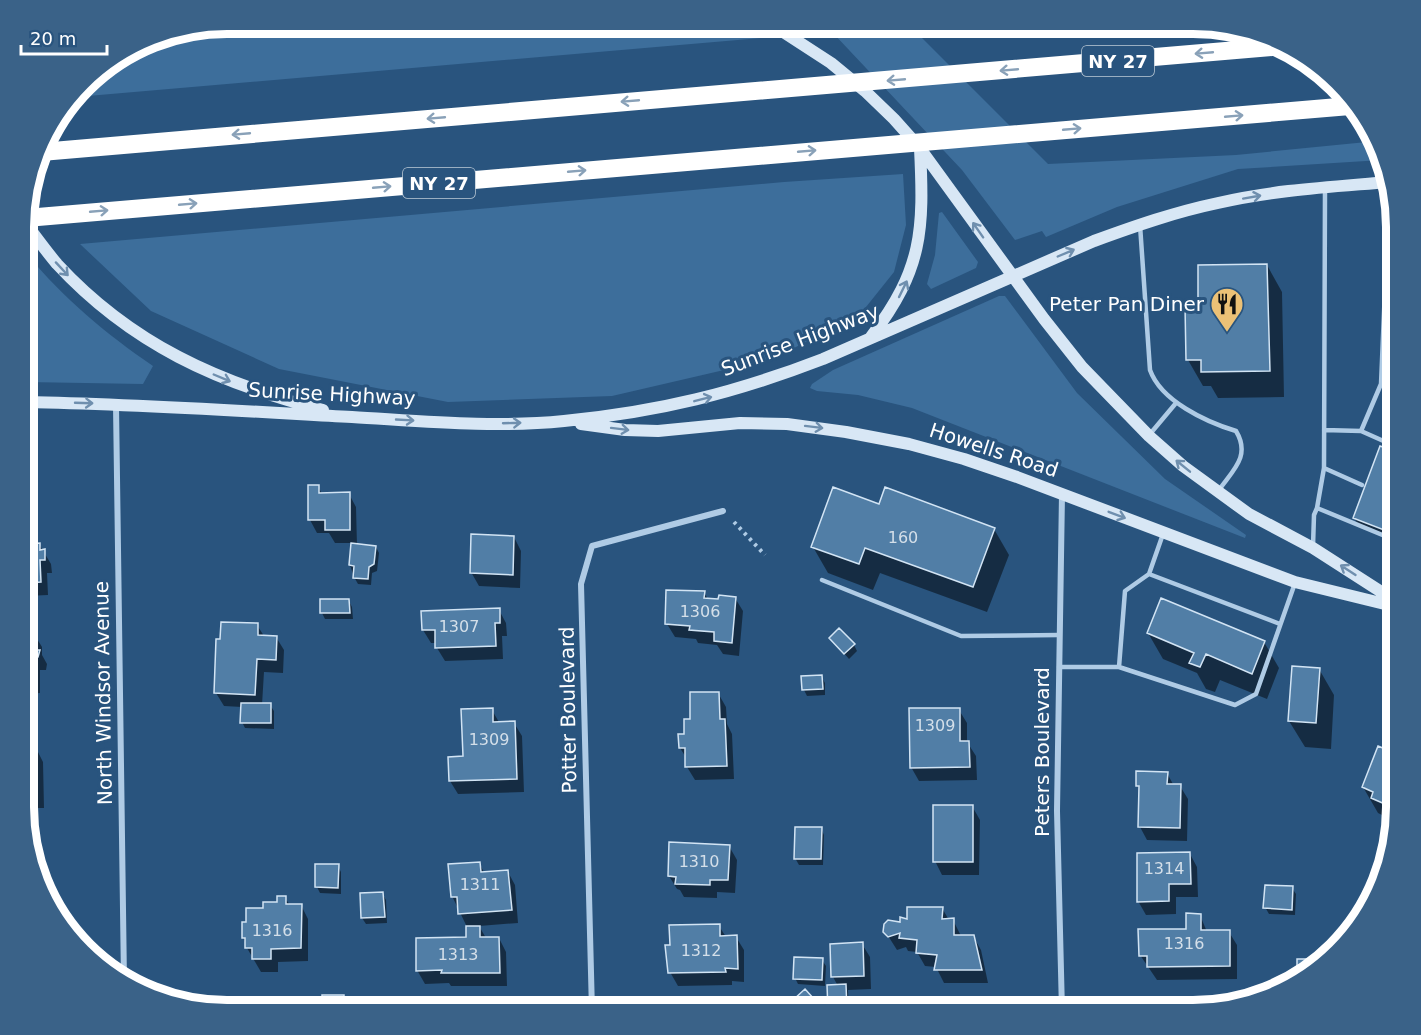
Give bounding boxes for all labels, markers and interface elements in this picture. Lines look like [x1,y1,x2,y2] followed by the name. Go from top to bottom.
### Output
[21,18,106,56] scale bar
[30,28,76,49] text: 20 m
[1082,46,1154,76] road number: NY 27
[1194,48,1214,59] one-way arrow
[1000,65,1020,76] one-way arrow
[886,74,906,85] one-way arrow
[621,96,641,107] one-way arrow
[1224,110,1244,121] one-way arrow
[426,113,446,124] one-way arrow
[1061,123,1081,134] one-way arrow
[232,129,252,140] one-way arrow
[797,145,817,156] one-way arrow
[566,165,586,176] one-way arrow
[403,168,475,198] road number: NY 27
[372,181,392,192] one-way arrow
[1241,191,1261,202] one-way arrow
[178,198,198,209] one-way arrow
[88,206,108,217] one-way arrow
[972,222,984,238] one-way arrow
[1056,247,1074,258] one-way arrow
[55,262,70,277] one-way arrow
[897,280,909,298] one-way arrow
[1209,286,1245,333] restaurant icon: Peter Pan Diner
[1049,292,1205,316] place label: Peter Pan Diner
[718,299,883,381] street label: Sunrise Highway
[213,373,231,384] one-way arrow
[248,378,416,410] street label: Sunrise Highway
[693,392,712,404] one-way arrow
[74,398,94,409] one-way arrow
[395,415,415,426] one-way arrow
[501,417,521,429] one-way arrow
[927,418,1061,482] street label: Howells Road
[804,422,824,433] one-way arrow
[610,424,630,435] one-way arrow
[1176,459,1192,472] one-way arrow
[1107,510,1126,521] one-way arrow
[888,528,918,547] house number: 160
[1340,564,1356,576] one-way arrow
[89,581,117,805] street label: North Windsor Avenue
[680,602,720,621] house number: 1306
[439,617,479,636] house number: 1307
[555,626,581,794] street label: Potter Boulevard
[1030,667,1054,837] street label: Peters Boulevard
[915,716,955,735] house number: 1309
[469,730,509,749] house number: 1309
[679,852,719,871] house number: 1310
[1144,859,1184,878] house number: 1314
[460,875,500,894] house number: 1311
[252,921,292,940] house number: 1316
[1164,934,1204,953] house number: 1316
[681,941,721,960] house number: 1312
[438,945,478,964] house number: 1313

